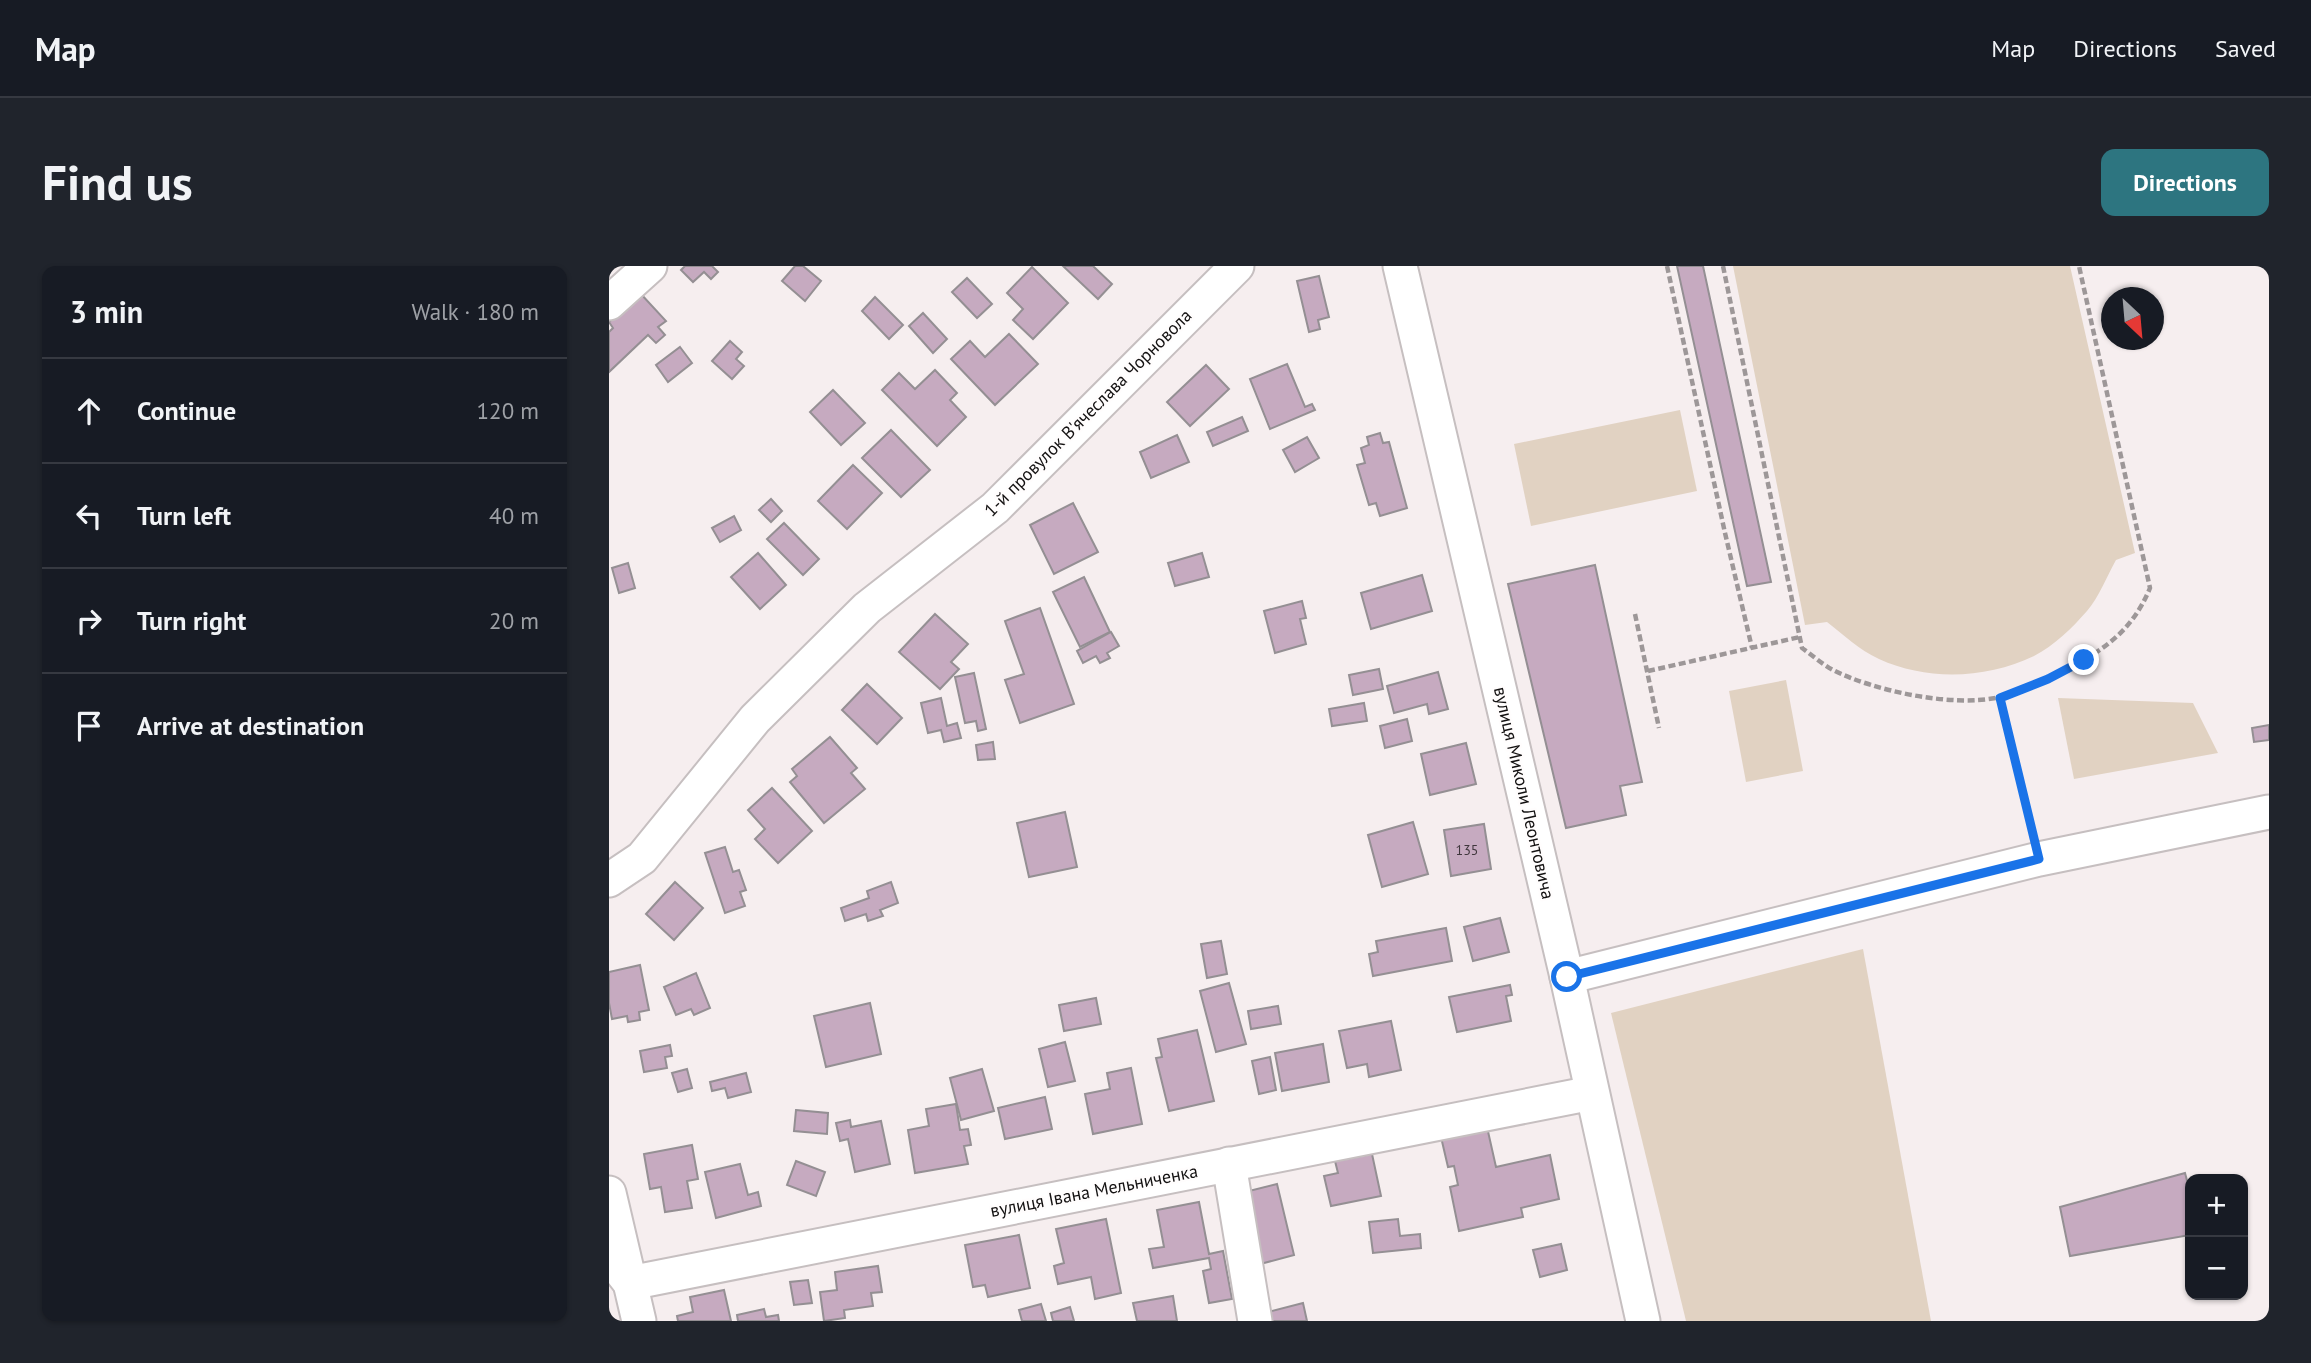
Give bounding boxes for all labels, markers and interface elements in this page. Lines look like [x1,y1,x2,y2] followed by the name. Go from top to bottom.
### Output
[35,27,96,70] text: Map
[1991,33,2035,64] text: Map
[2073,33,2177,64] text: Directions
[2215,33,2276,64] text: Saved
[2101,149,2269,216] button: Directions
[42,150,193,214] text: Find us
[2101,287,2164,350] north arrow
[70,292,143,331] text: 3 min
[412,297,539,326] text: Walk · 180 m
[979,304,1196,521] street label: 1-й провулок В'ячеслава Чорновола
[70,392,108,430] icon: ahead
[137,394,236,427] text: Continue
[477,396,539,425] text: 120 m
[70,497,108,535] icon: left
[137,499,231,532] text: Turn left
[489,501,539,530] text: 40 m
[70,602,108,640] icon: right
[137,604,246,637] text: Turn right
[489,606,539,635] text: 20 m
[2068,644,2099,675] route end
[1489,684,1560,901] street label: вулиця Миколи Леонтовича
[70,707,108,745] icon: arrive
[137,709,364,742] text: Arrive at destination
[1456,841,1478,859] house number: 135
[1551,961,1582,992] route start
[988,1159,1200,1222] street label: вулиця Івана Мельниченка
[2185,1174,2248,1300] map controls
[2185,1174,2248,1237] button: +
[2185,1237,2248,1300] button: −

